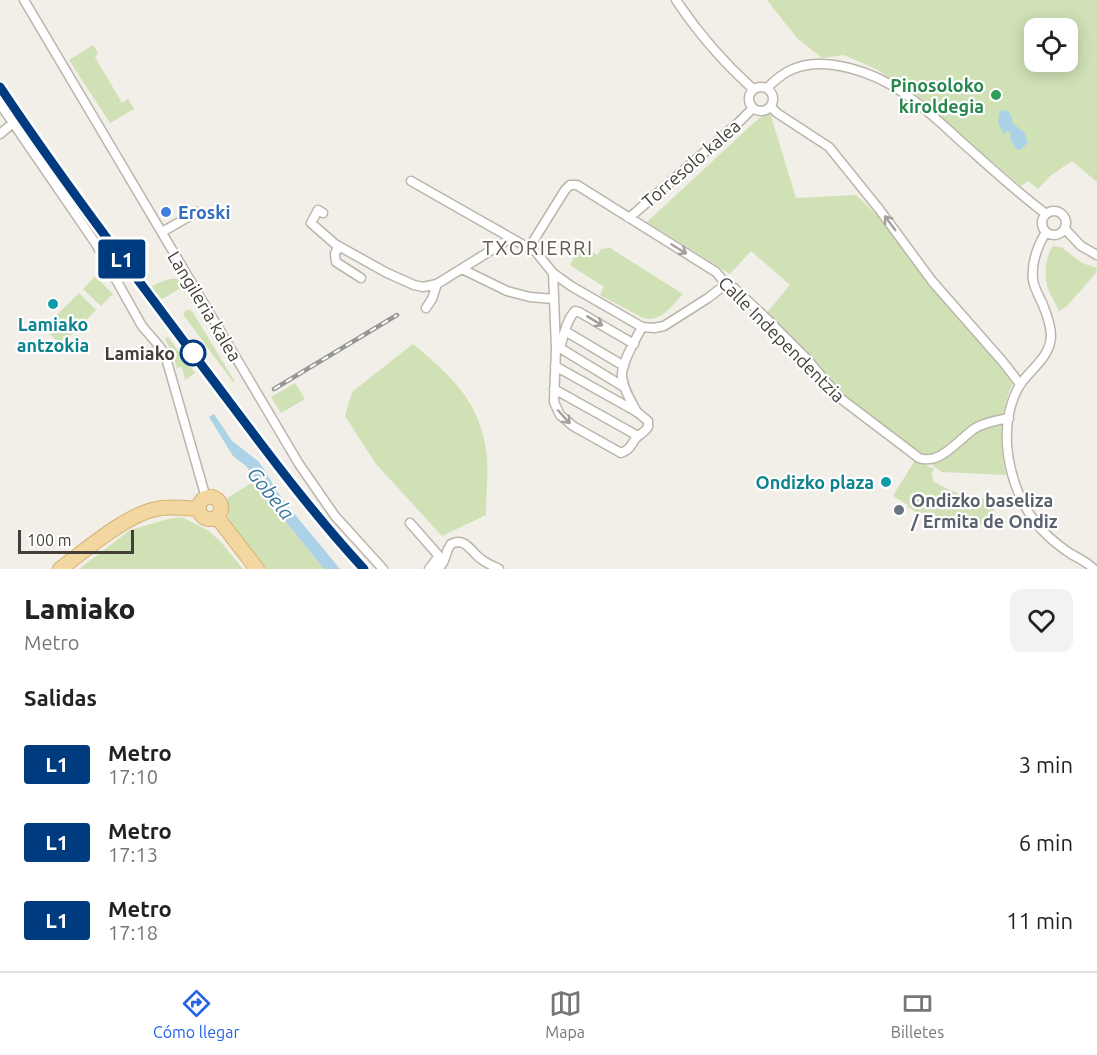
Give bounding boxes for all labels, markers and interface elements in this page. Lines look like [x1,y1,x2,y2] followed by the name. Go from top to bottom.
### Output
[1024,18,1078,72] map controls
[1024,18,1078,72] button: locate
[890,75,984,116] place label: Pinosoloko kiroldegia
[989,88,1003,102] marker: Pinosoloko kiroldegia
[638,115,744,211] street label: Torresolo kalea
[178,202,230,222] place label: Eroski
[159,205,173,219] marker: Eroski
[883,215,896,231] one-way arrow
[482,236,594,259] district label: TXORIERRI
[95,240,149,278] line badge: L1
[670,243,686,255] one-way arrow
[110,247,134,271] text: L1
[164,247,246,365] street label: Langileria kalea
[715,272,849,406] street label: Calle Independentzia
[46,297,60,311] marker: Lamiako antzokia
[17,314,89,355] place label: Lamiako antzokia
[586,316,603,328] one-way arrow
[180,340,206,366] marker: Lamiako
[105,343,175,363] place label: Lamiako
[557,409,571,424] one-way arrow
[243,462,299,524] water label: Gobela
[755,472,874,492] place label: Ondizko plaza
[879,475,893,489] marker: Ondizko plaza
[910,490,1058,531] place label: Ondizko baseliza / Ermita de Ondiz
[892,503,906,517] marker: Ondizko baseliza / Ermita de Ondiz
[18,527,134,554] scale bar
[27,531,72,549] text: 100 m
[1010,589,1073,652] button: heart
[24,593,136,624] text: Lamiako
[24,631,80,654] text: Metro
[24,685,97,710] text: Salidas
[108,740,172,765] text: Metro
[45,752,69,776] text: L1
[1019,752,1073,777] text: 3 min
[108,765,158,788] text: 17:10
[108,818,172,843] text: Metro
[45,830,69,854] text: L1
[1019,830,1073,855] text: 6 min
[108,843,158,866] text: 17:13
[108,896,172,921] text: Metro
[45,908,69,932] text: L1
[1006,908,1073,933] text: 11 min
[108,921,158,944] text: 17:18
[153,987,240,1041] tab: Cómo llegar
[545,987,585,1041] tab: Mapa
[891,987,944,1041] tab: Billetes

